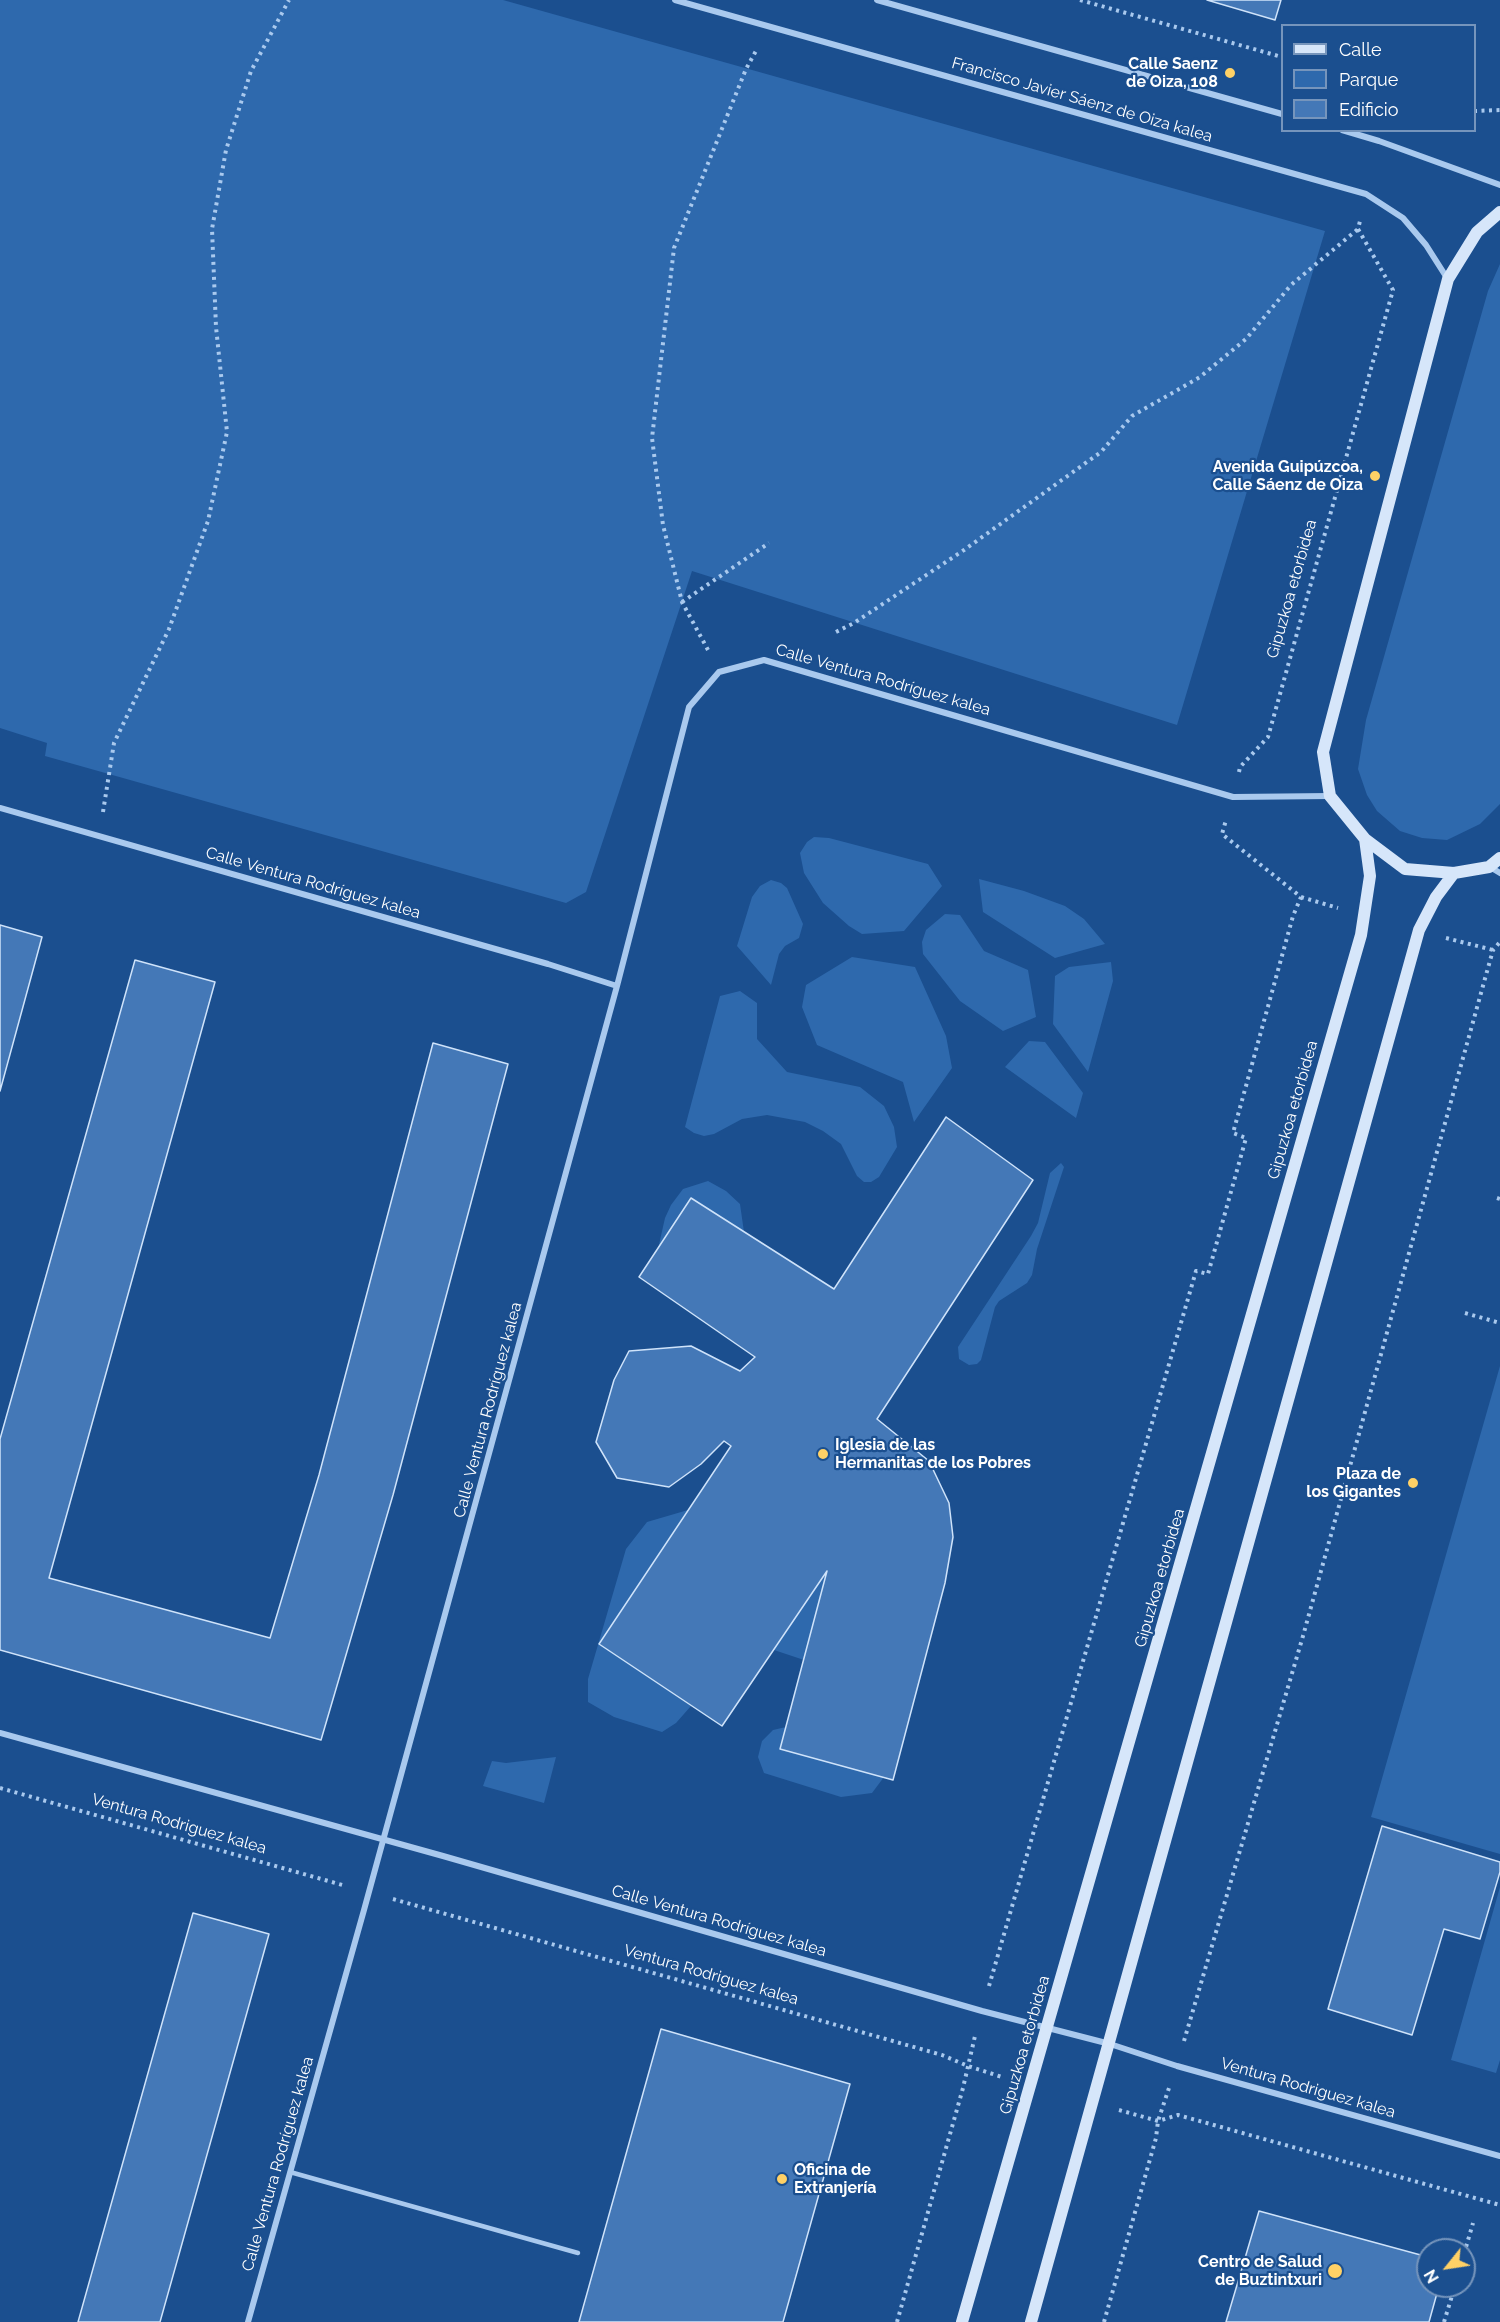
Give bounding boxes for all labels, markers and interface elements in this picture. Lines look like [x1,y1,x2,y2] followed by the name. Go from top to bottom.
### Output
[1281,24,1476,132] legend
[1339,39,1382,60] text: Calle
[949,54,1215,146] street label: Francisco Javier Sáenz de Oiza kalea
[1126,54,1218,92] place label: Calle Saenz de Oiza, 108
[1223,66,1237,80] marker: Calle Saenz de Oiza, 108
[1339,69,1398,90] text: Parque
[1339,99,1398,120] text: Edificio
[1212,457,1363,495] place label: Avenida Guipúzcoa, Calle Sáenz de Oiza
[1368,469,1382,483] marker: Avenida Guipúzcoa, Calle Sáenz de Oiza
[1263,517,1321,661] street label: Gipuzkoa etorbidea
[773,640,993,720] street label: Calle Ventura Rodríguez kalea
[203,843,423,923] street label: Calle Ventura Rodríguez kalea
[1264,1038,1322,1182] street label: Gipuzkoa etorbidea
[450,1300,526,1520] street label: Calle Ventura Rodríguez kalea
[835,1435,1031,1473] place label: Iglesia de las Hermanitas de los Pobres
[816,1447,830,1461] marker: Iglesia de las Hermanitas de los Pobres
[1306,1464,1401,1502] place label: Plaza de los Gigantes
[1406,1476,1420,1490] marker: Plaza de los Gigantes
[1131,1506,1189,1650] street label: Gipuzkoa etorbidea
[90,1790,268,1858] street label: Ventura Rodriguez kalea
[609,1881,829,1961] street label: Calle Ventura Rodríguez kalea
[622,1941,800,2009] street label: Ventura Rodriguez kalea
[996,1973,1054,2117] street label: Gipuzkoa etorbidea
[238,2054,318,2274] street label: Calle Ventura Rodríguez kalea
[1219,2054,1397,2122] street label: Ventura Rodriguez kalea
[794,2160,876,2198] place label: Oficina de Extranjería
[775,2172,789,2186] marker: Oficina de Extranjería
[1416,2238,1476,2298] north arrow
[1198,2252,1322,2290] place label: Centro de Salud de Buztintxuri
[1326,2262,1344,2280] marker: Centro de Salud de Buztintxuri
[1420,2266,1443,2286] text: N

